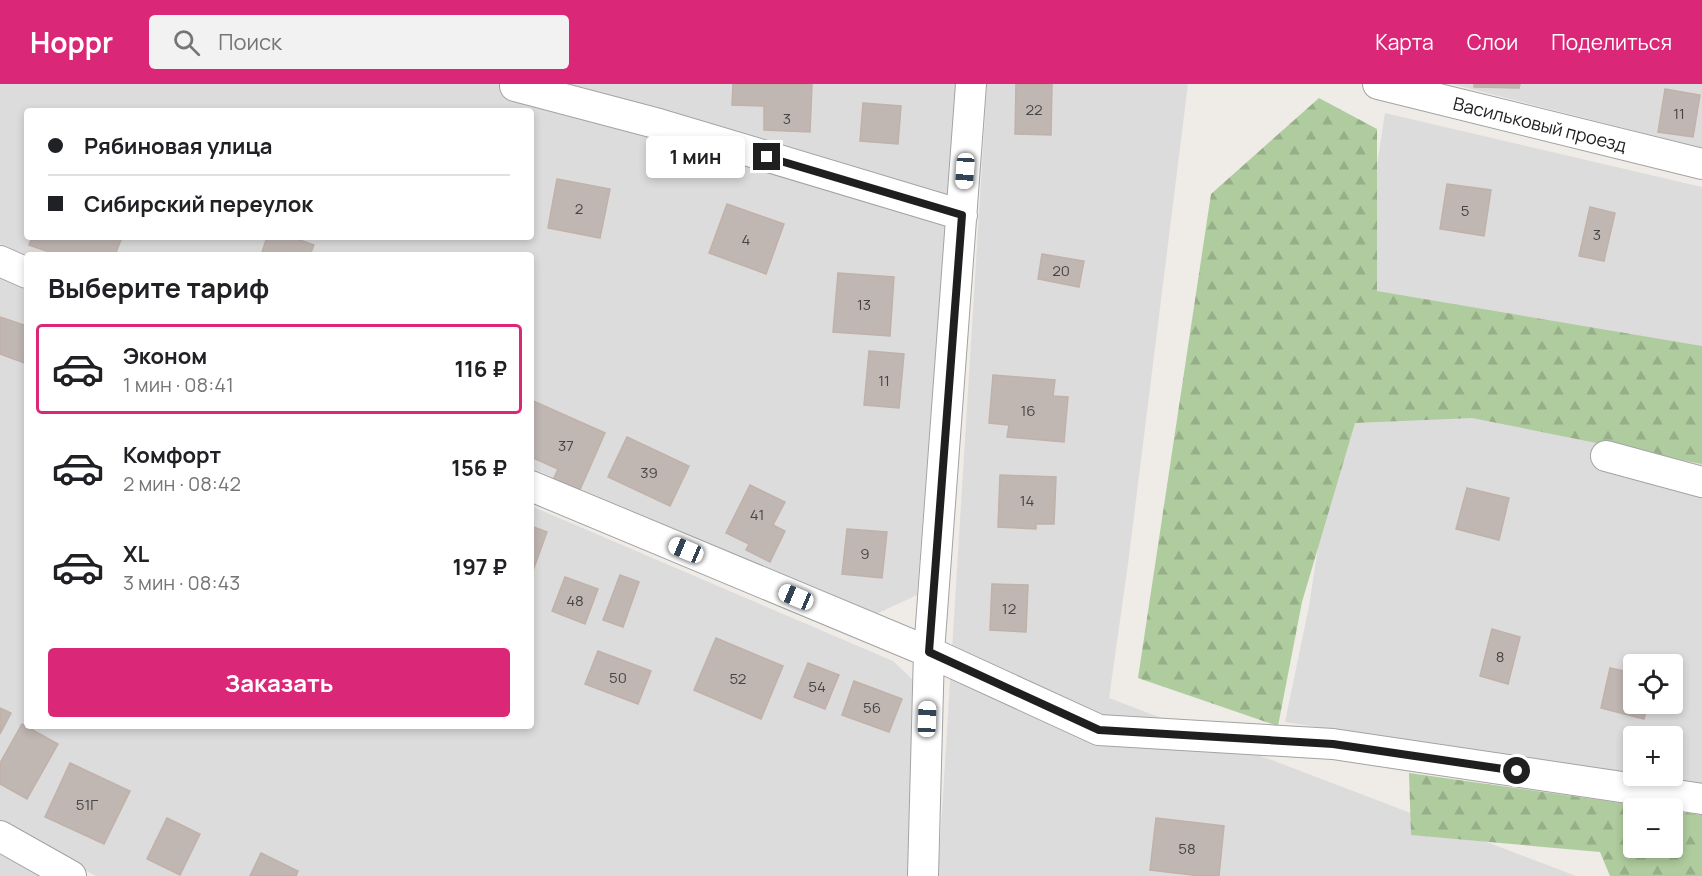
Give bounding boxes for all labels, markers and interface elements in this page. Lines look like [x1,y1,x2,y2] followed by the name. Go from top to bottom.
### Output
[149,15,569,69] search box
[30,23,113,61] text: Hoppr
[170,26,203,59] icon: search
[218,27,282,57] text: Поиск
[1375,28,1434,56] text: Карта
[1467,28,1518,56] text: Слои
[1551,28,1672,56] text: Поделиться
[1451,91,1629,157] street label: Васильковый проезд
[1025,99,1043,120] house number: 22
[1673,103,1685,124] house number: 11
[783,108,791,129] house number: 3
[84,131,273,161] text: Рябиновая улица
[647,136,746,178] callout: 1 мин
[670,143,721,170] text: 1 мин
[753,143,780,170] route end
[955,152,975,190] car
[84,189,313,219] text: Сибирский переулок
[575,198,583,219] house number: 2
[1461,200,1469,221] house number: 5
[1593,224,1601,245] house number: 3
[742,229,751,250] house number: 4
[1052,260,1070,281] house number: 20
[48,269,269,306] text: Выберите тариф
[857,294,871,315] house number: 13
[123,341,207,371] text: Эконом
[51,342,105,396] icon: car
[455,354,507,384] text: 116 ₽
[878,370,890,391] house number: 11
[123,371,234,398] text: 1 мин · 08:41
[1020,400,1036,421] house number: 16
[558,435,574,456] house number: 37
[123,440,221,470] text: Комфорт
[51,441,105,495] icon: car
[451,453,507,483] text: 156 ₽
[640,462,658,483] house number: 39
[123,470,241,497] text: 2 мин · 08:42
[1020,490,1034,511] house number: 14
[750,504,764,525] house number: 41
[666,535,706,565] car
[123,539,149,569] text: XL
[51,540,105,594] icon: car
[860,543,870,564] house number: 9
[453,552,507,582] text: 197 ₽
[123,569,240,596] text: 3 мин · 08:43
[776,582,816,612] car
[566,590,584,611] house number: 48
[1002,598,1016,619] house number: 12
[1496,646,1504,667] house number: 8
[48,648,510,717] button: Заказать
[1623,654,1683,858] map controls
[1623,654,1683,714] button: locate
[609,667,627,688] house number: 50
[730,668,746,689] house number: 52
[808,676,826,697] house number: 54
[863,697,881,718] house number: 56
[917,701,937,737] car
[1623,726,1683,786] button: +
[1503,757,1530,784] route start
[76,794,98,815] house number: 51Г
[1623,798,1683,858] button: −
[1178,838,1196,859] house number: 58

